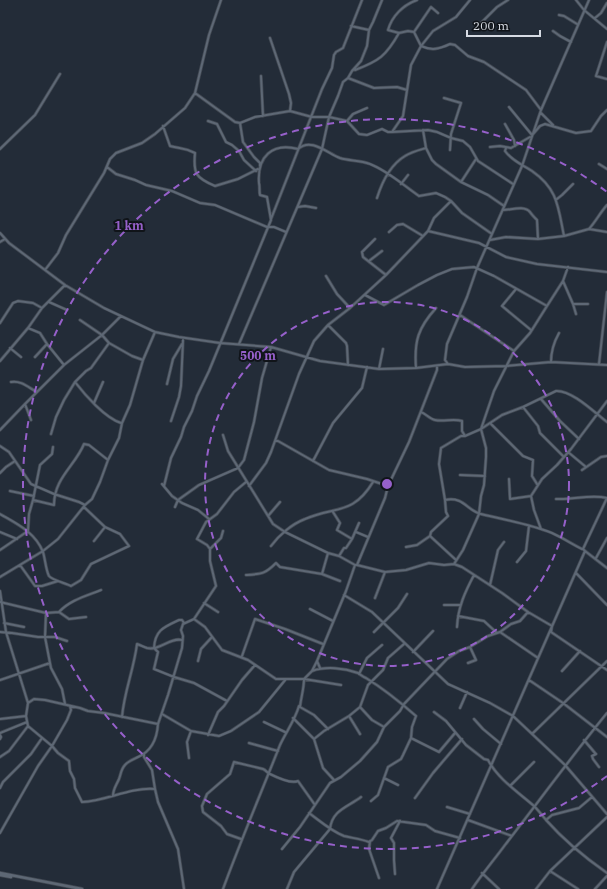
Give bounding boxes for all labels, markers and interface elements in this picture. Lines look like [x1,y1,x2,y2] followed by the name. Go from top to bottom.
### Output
[467,12,540,38] scale bar
[473,18,509,33] text: 200 m
[114,218,144,233] text: 1 km
[240,348,276,363] text: 500 m
[380,477,394,491] centre of rings

